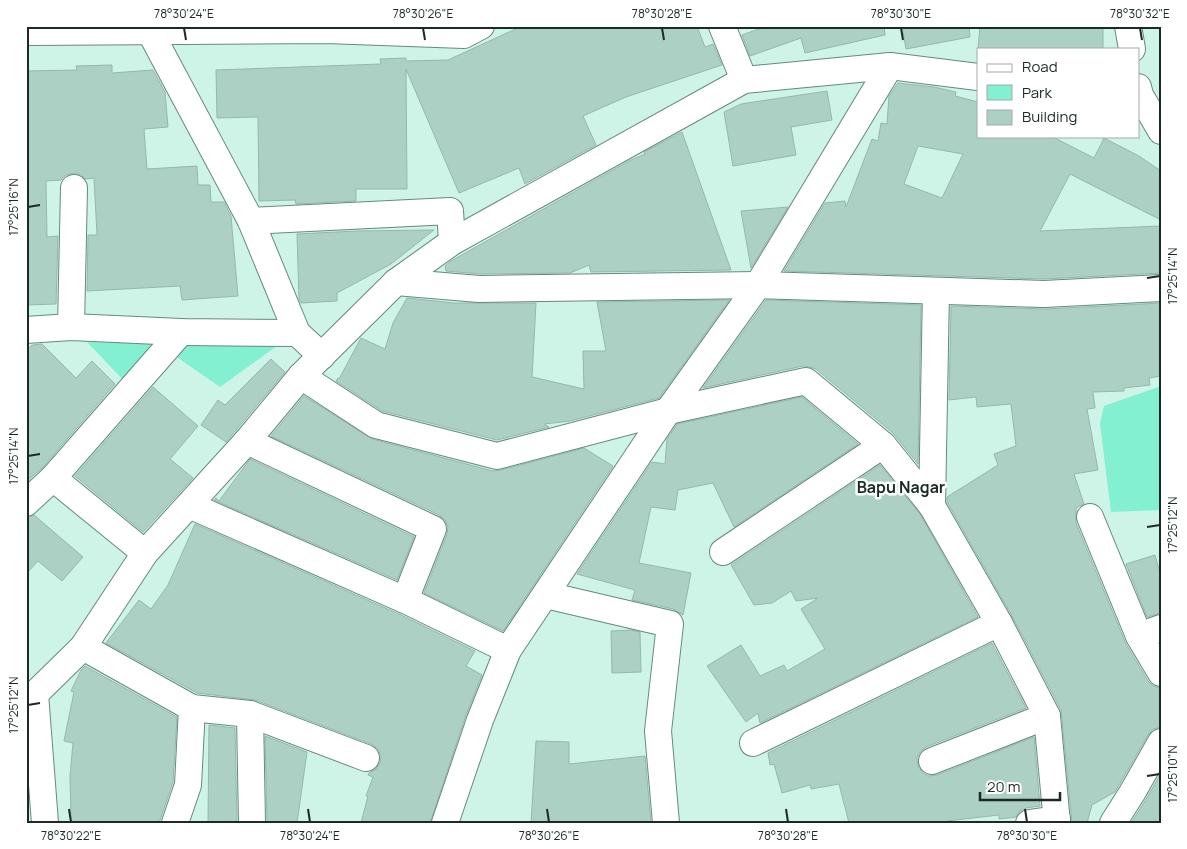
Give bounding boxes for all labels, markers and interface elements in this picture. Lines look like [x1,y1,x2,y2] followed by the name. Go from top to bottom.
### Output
[154,5,214,22] text: 78°30'24"E
[393,5,454,22] text: 78°30'26"E
[632,5,692,22] text: 78°30'28"E
[871,5,931,22] text: 78°30'30"E
[1110,5,1170,22] text: 78°30'32"E
[977,48,1140,138] legend
[1022,56,1058,77] text: Road
[1022,82,1052,103] text: Park
[1022,106,1077,127] text: Building
[5,178,22,236] text: 17°25'16"N
[1164,248,1181,304] text: 17°25'14"N
[5,428,22,484] text: 17°25'14"N
[857,476,945,498] district label: Bapu Nagar
[1164,497,1181,553] text: 17°25'12"N
[5,677,22,733] text: 17°25'12"N
[1164,745,1181,803] text: 17°25'10"N
[980,769,1060,801] scale bar
[987,776,1020,797] text: 20 m
[41,827,101,844] text: 78°30'22"E
[280,827,340,844] text: 78°30'24"E
[519,827,580,844] text: 78°30'26"E
[758,827,818,844] text: 78°30'28"E
[997,827,1057,844] text: 78°30'30"E

